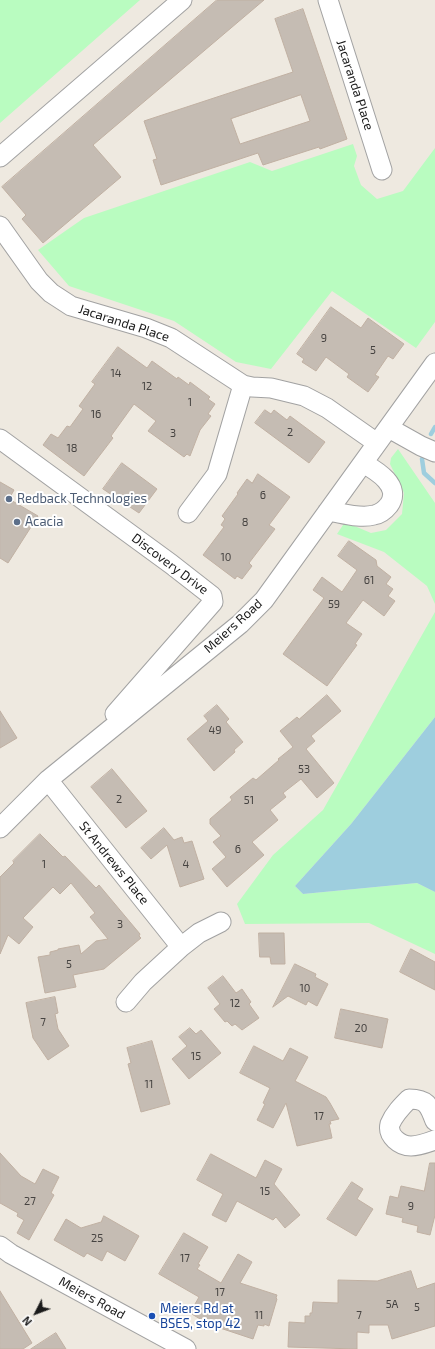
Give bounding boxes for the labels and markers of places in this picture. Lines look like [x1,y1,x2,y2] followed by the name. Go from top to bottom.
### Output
[17,491,147,507] place label: Redback Technologies
[4,494,14,504] marker: Redback Technologies
[25,514,63,530] place label: Acacia
[12,517,22,527] marker: Acacia
[160,1301,240,1332] place label: Meiers Rd at BSES, stop 42
[147,1311,157,1321] marker: Meiers Rd at BSES, stop 42

